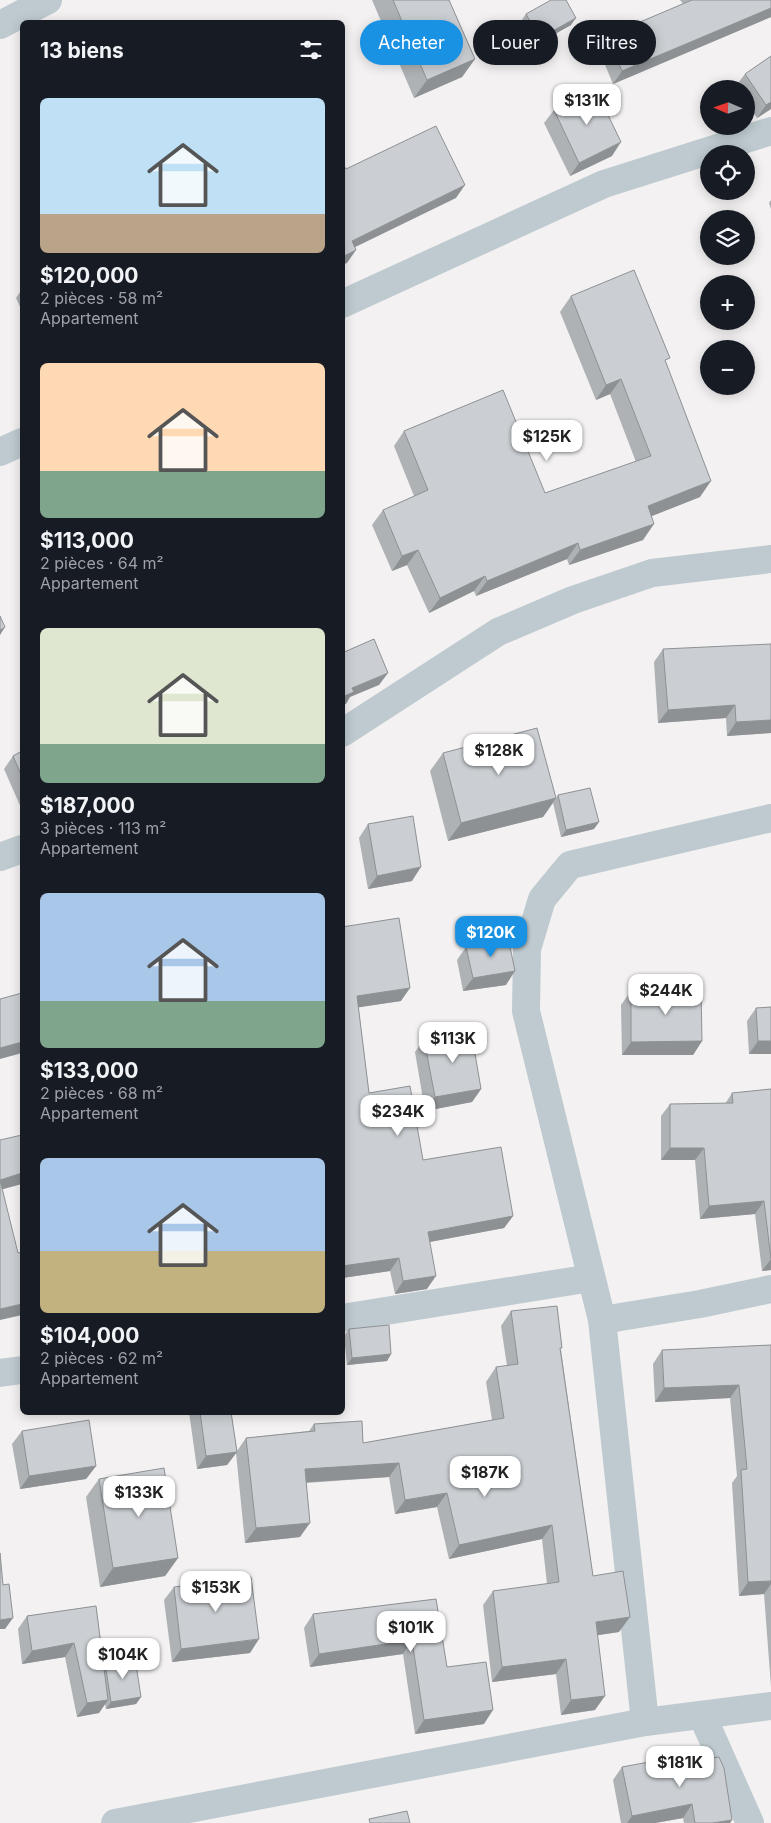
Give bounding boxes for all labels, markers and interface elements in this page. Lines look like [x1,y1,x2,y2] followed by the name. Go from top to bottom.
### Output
[360,20,463,65] chip: Acheter
[473,20,558,65] chip: Louer
[568,20,656,65] chip: Filtres
[297,36,325,64] icon: filters
[40,38,124,63] text: 13 biens
[700,80,755,135] north arrow
[700,80,755,395] map controls
[552,84,622,126] pin: $131K
[564,90,610,110] text: $131K
[138,130,228,220] icon: home
[700,145,755,200] button: locate
[700,210,755,265] button: layers
[40,263,138,288] text: $120,000
[700,275,755,330] button: +
[40,288,163,308] text: 2 pièces · 58 m²
[40,308,138,328] text: Appartement
[700,340,755,395] button: −
[138,395,228,485] icon: home
[512,420,582,462] pin: $125K
[522,426,572,446] text: $125K
[40,528,134,553] text: $113,000
[40,553,164,573] text: 2 pièces · 64 m²
[40,573,138,593] text: Appartement
[138,660,228,750] icon: home
[464,734,534,776] pin: $128K
[474,740,524,760] text: $128K
[40,793,135,818] text: $187,000
[40,818,166,838] text: 3 pièces · 113 m²
[40,838,138,858] text: Appartement
[456,916,526,958] pin: $120K
[466,922,516,942] text: $120K
[138,925,228,1015] icon: home
[631,974,701,1016] pin: $244K
[639,980,693,1000] text: $244K
[418,1022,488,1064] pin: $113K
[430,1028,476,1048] text: $113K
[40,1058,138,1083] text: $133,000
[40,1083,163,1103] text: 2 pièces · 68 m²
[363,1094,433,1137] pin: $234K
[371,1101,425,1121] text: $234K
[40,1103,138,1123] text: Appartement
[138,1190,228,1280] icon: home
[40,1323,139,1348] text: $104,000
[40,1348,163,1368] text: 2 pièces · 62 m²
[40,1368,138,1388] text: Appartement
[450,1456,520,1498] pin: $187K
[461,1462,509,1482] text: $187K
[104,1476,174,1518] pin: $133K
[114,1482,164,1502] text: $133K
[181,1570,251,1613] pin: $153K
[191,1577,241,1597] text: $153K
[376,1610,446,1653] pin: $101K
[388,1617,434,1637] text: $101K
[88,1638,158,1680] pin: $104K
[98,1644,148,1664] text: $104K
[645,1746,715,1788] pin: $181K
[657,1752,703,1772] text: $181K

